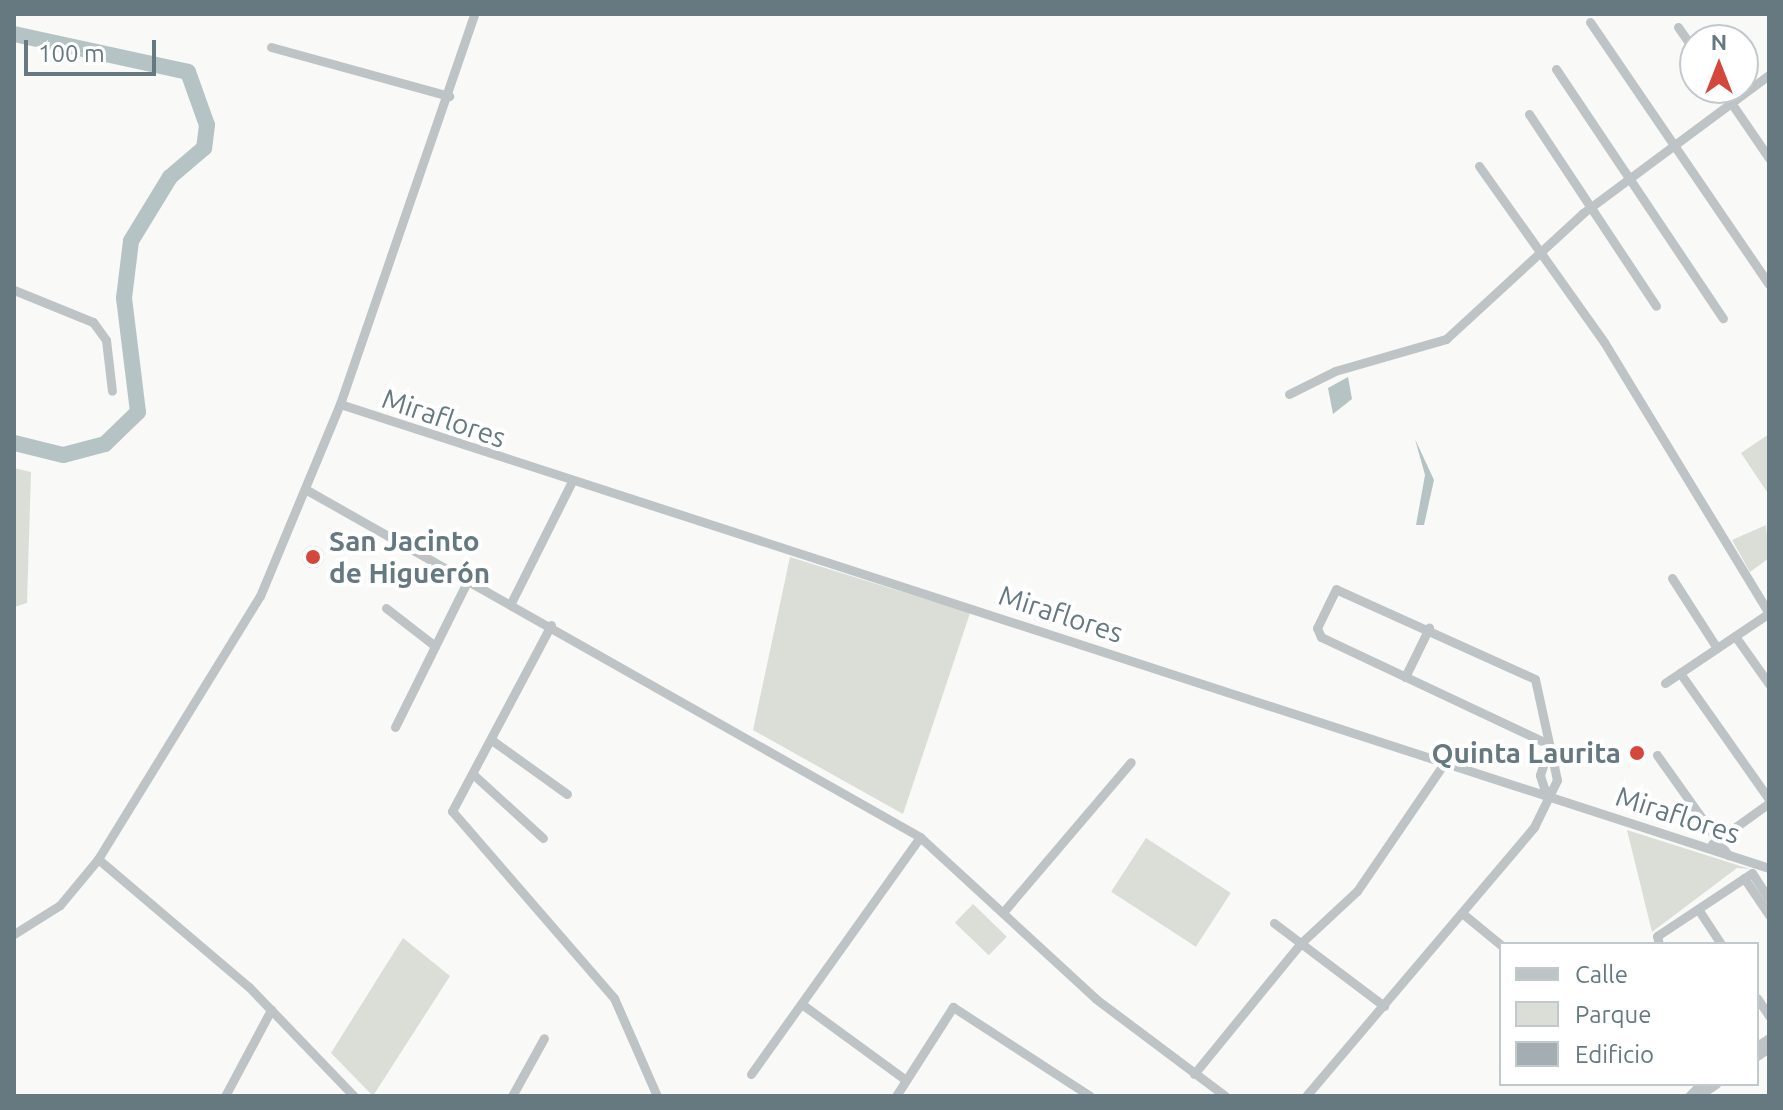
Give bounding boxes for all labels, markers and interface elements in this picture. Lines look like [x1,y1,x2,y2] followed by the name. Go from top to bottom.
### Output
[28,24,160,74] scale bar
[1679,24,1759,104] north arrow
[1711,29,1727,54] text: N
[38,40,105,67] text: 100 m
[378,381,510,455] street label: Miraflores
[329,524,490,590] place label: San Jacinto de Higuerón
[304,548,322,566] marker: San Jacinto de Higuerón
[995,578,1127,650] street label: Miraflores
[1432,736,1621,770] place label: Quinta Laurita
[1628,744,1646,762] marker: Quinta Laurita
[1612,779,1744,851] street label: Miraflores
[1499,942,1759,1086] legend
[1575,961,1628,988] text: Calle
[1575,1001,1652,1028] text: Parque
[1575,1041,1654,1068] text: Edificio

